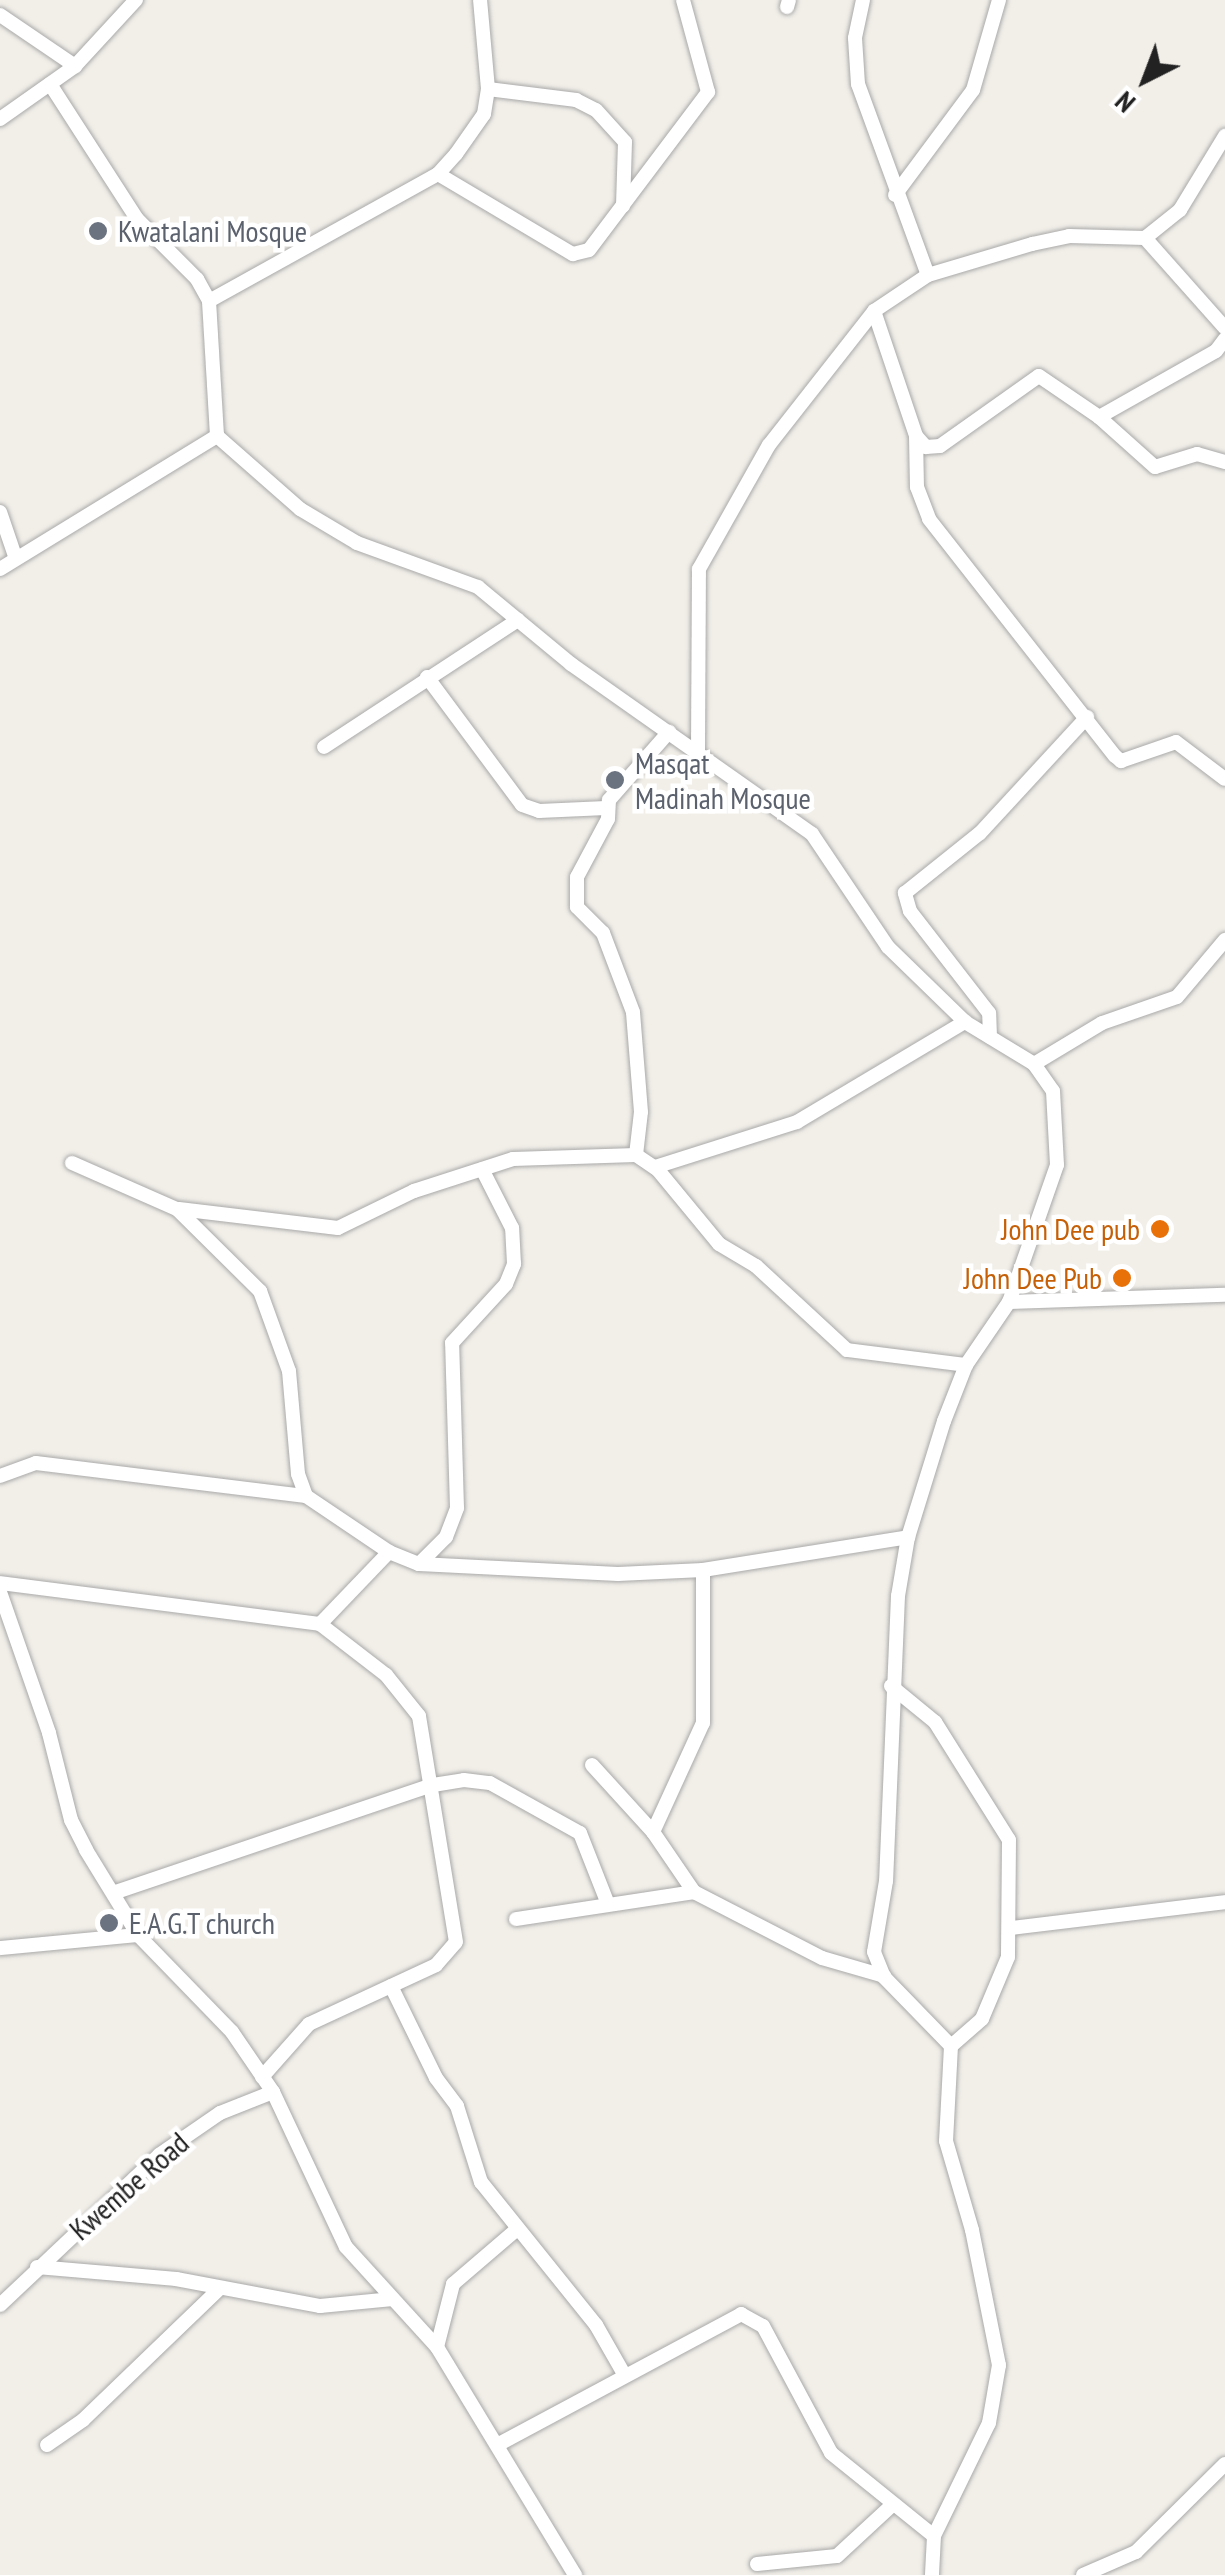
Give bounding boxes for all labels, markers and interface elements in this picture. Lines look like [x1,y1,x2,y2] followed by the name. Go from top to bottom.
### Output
[1095,30,1195,130] north arrow
[1107,84,1143,121] text: N
[118,213,307,249] place label: Kwatalani Mosque
[87,220,109,242] marker: Kwatalani Mosque
[635,745,811,816] place label: Masqat Madinah Mosque
[604,769,626,791] marker: Masqat Madinah Mosque
[1001,1211,1140,1247] place label: John Dee pub
[1149,1218,1171,1240] marker: John Dee pub
[964,1260,1102,1296] place label: John Dee Pub
[1111,1267,1133,1289] marker: John Dee Pub
[129,1905,276,1941] place label: E.A.G.T church
[98,1912,120,1934] marker: E.A.G.T church
[62,2125,196,2247] street label: Kwembe Road

